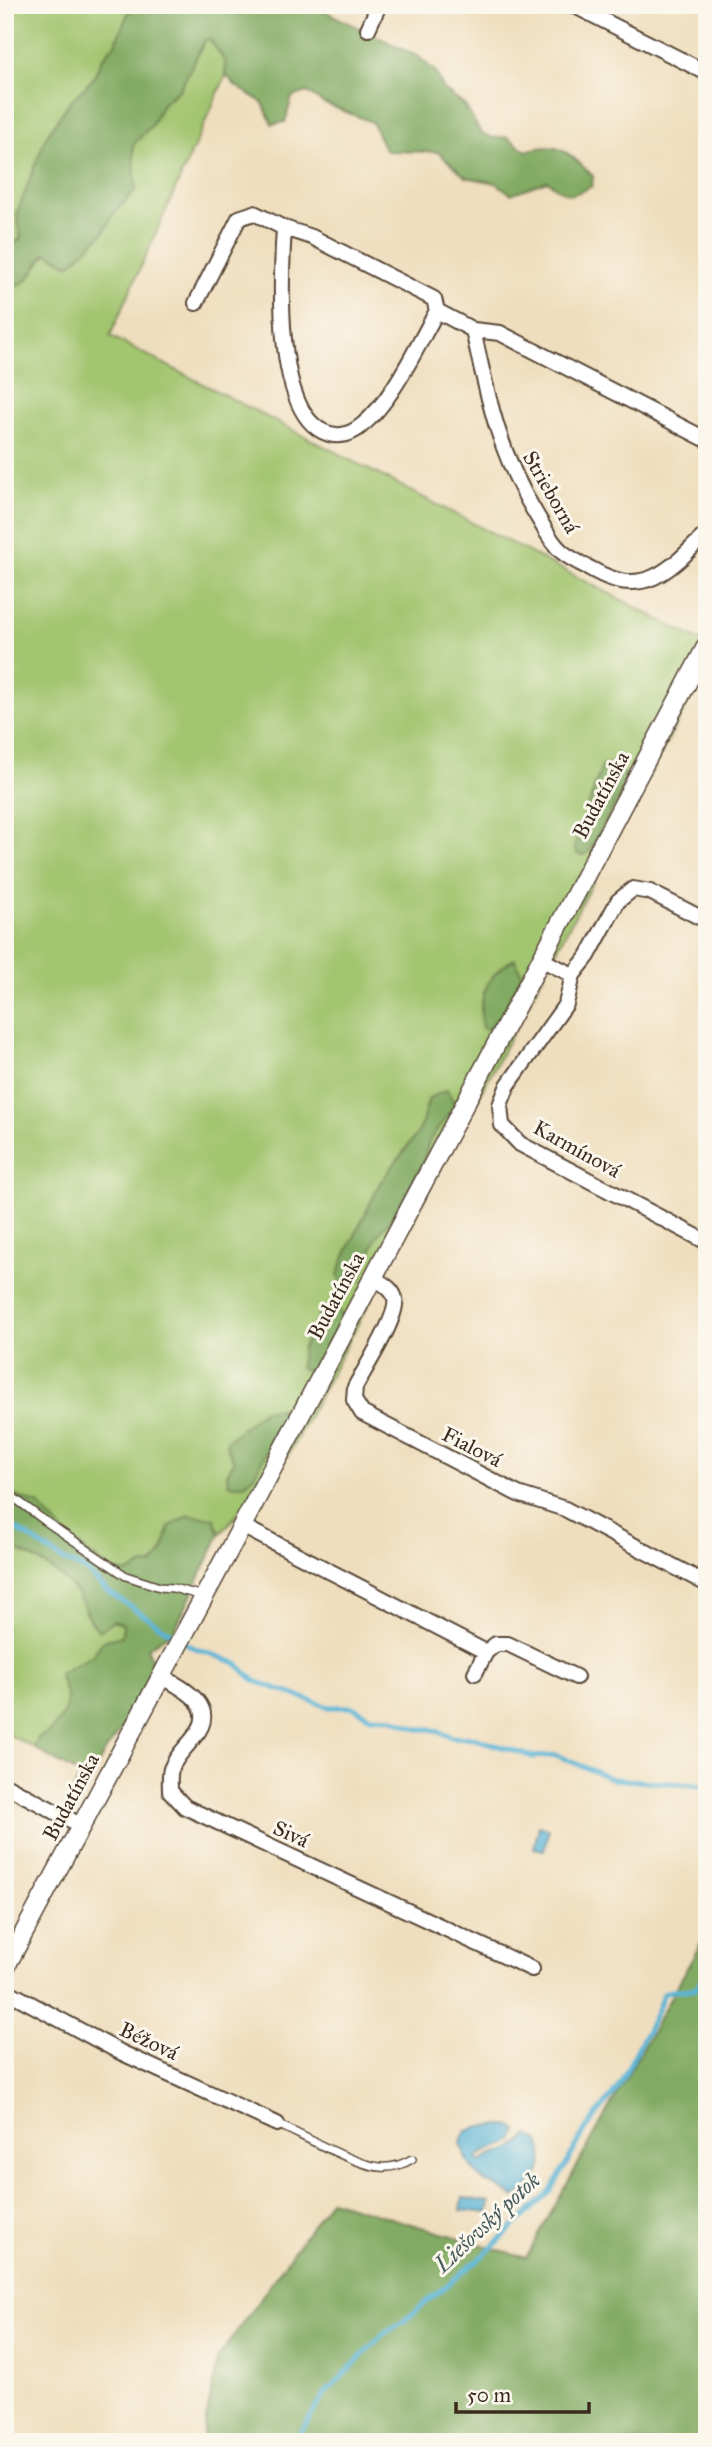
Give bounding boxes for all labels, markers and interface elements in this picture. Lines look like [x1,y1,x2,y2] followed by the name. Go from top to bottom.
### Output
[517,446,585,538] street label: Strieborná
[567,747,635,843] street label: Budatínska
[529,1114,625,1184] street label: Karmínová
[302,1248,370,1344] street label: Budatínska
[438,1421,506,1473] street label: Fialová
[37,1749,105,1845] street label: Budatínska
[269,1815,313,1854] street label: Sivá
[115,2016,183,2066] street label: Béžová
[427,2166,546,2280] water label: Liešovský potok
[456,2370,590,2414] scale bar
[467,2382,512,2408] text: 50 m

